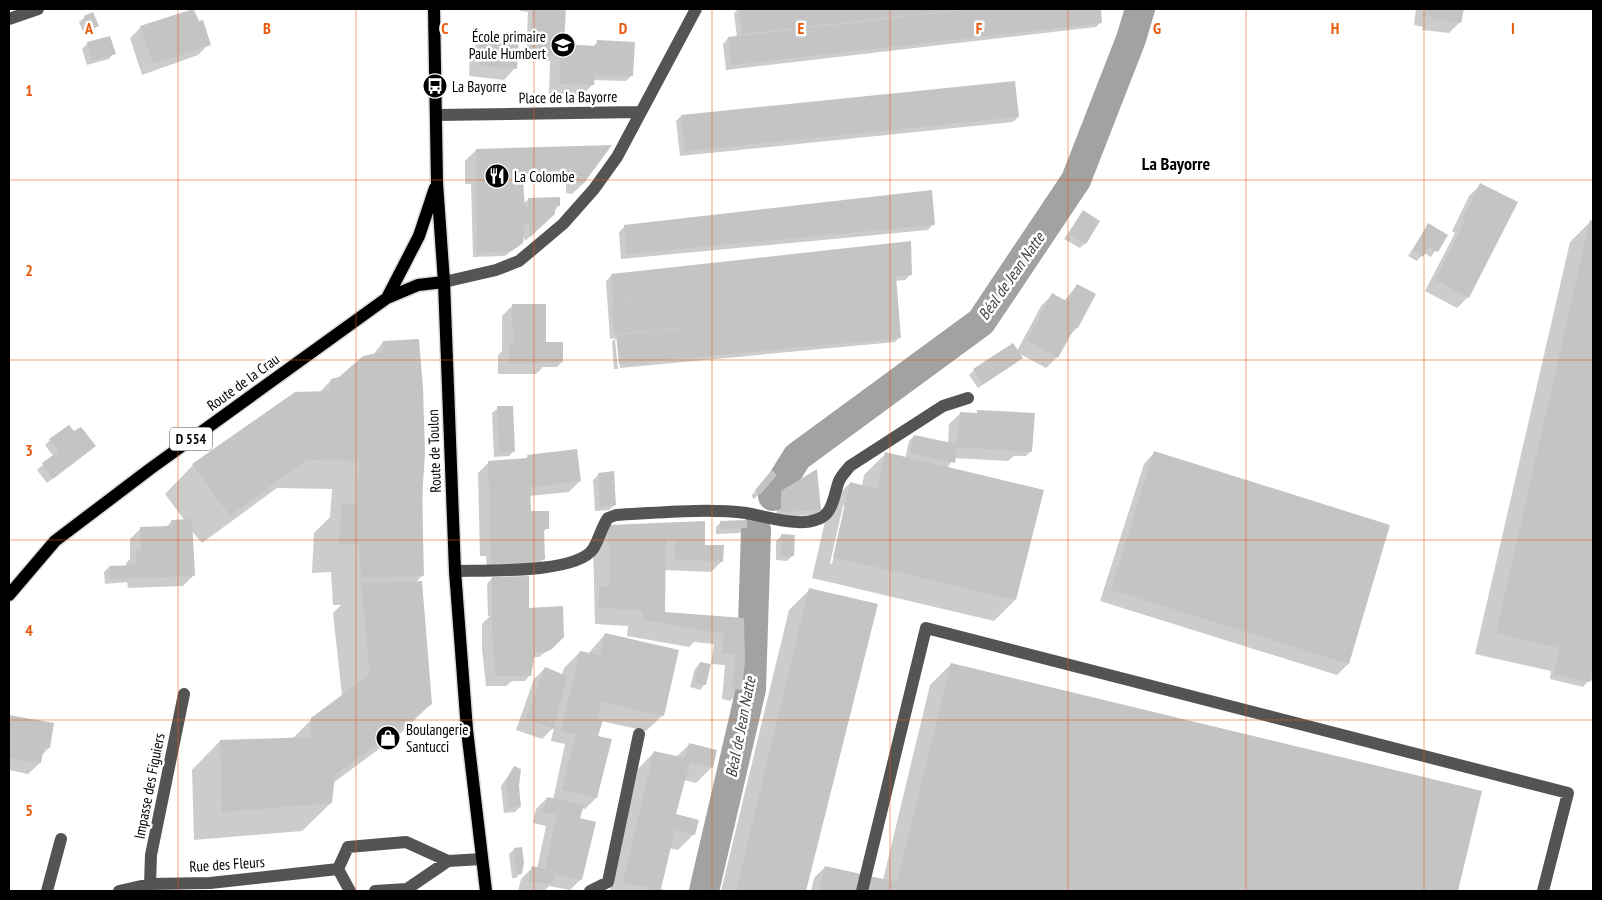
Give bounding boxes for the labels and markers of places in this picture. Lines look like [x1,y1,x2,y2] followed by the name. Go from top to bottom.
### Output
[469,27,546,63] place label: École primaire Paule Humbert
[550,32,576,58] school or university icon: École primaire Paule Humbert
[422,73,448,99] bus stop icon: La Bayorre
[452,77,507,96] place label: La Bayorre
[484,163,510,189] restaurant icon: La Colombe
[514,167,575,186] place label: La Colombe
[406,720,468,756] place label: Boulangerie Santucci
[375,725,401,751] shop icon: Boulangerie Santucci

